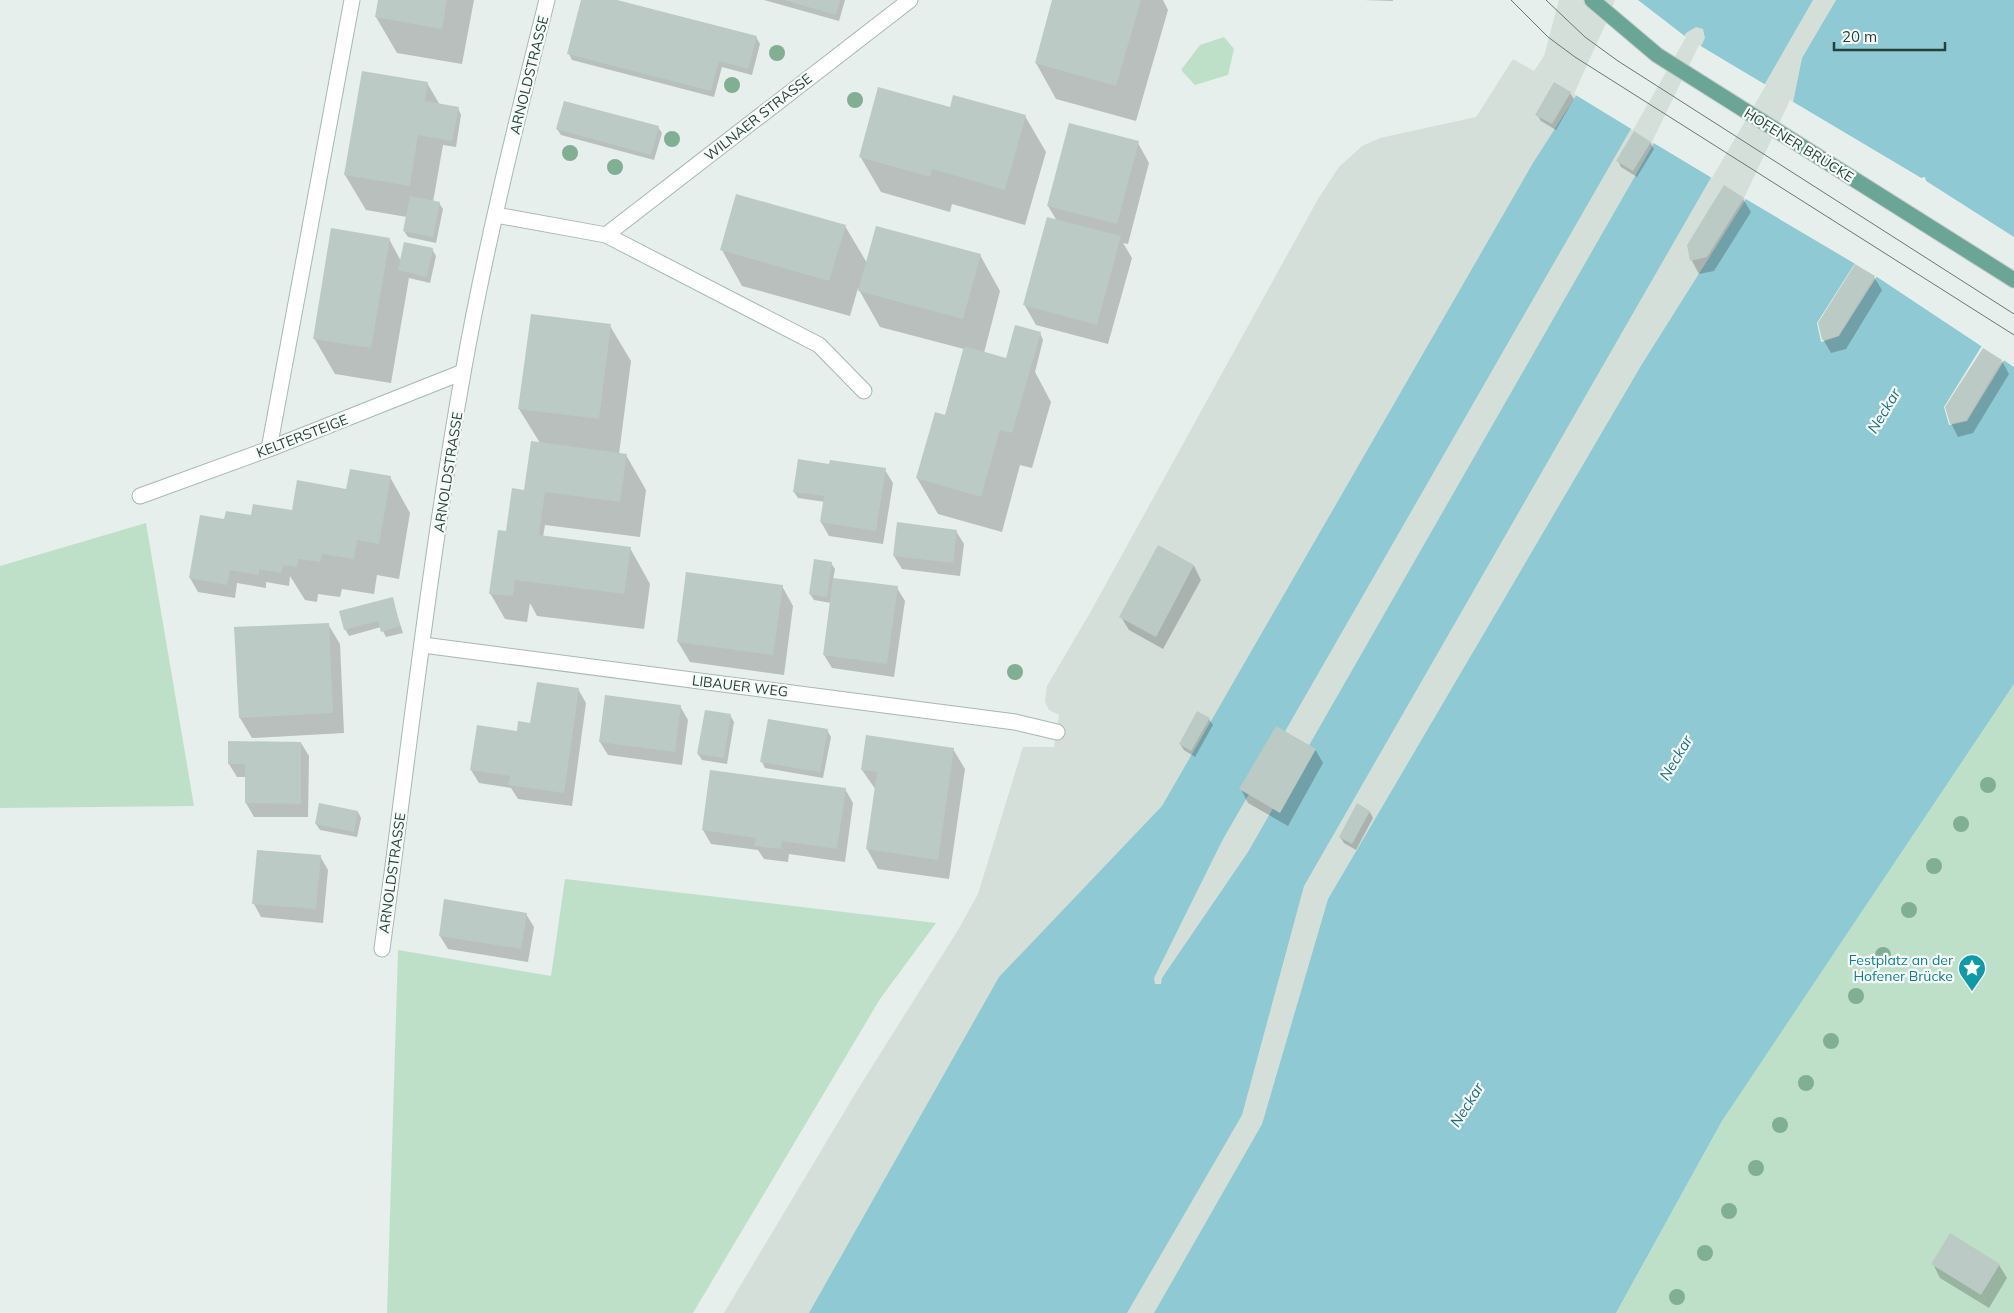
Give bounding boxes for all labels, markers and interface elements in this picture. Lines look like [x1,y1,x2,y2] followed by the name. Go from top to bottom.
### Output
[506,14,552,136] street label: ARNOLDSTRASSE
[1834,20,1945,52] scale bar
[1842,27,1877,46] text: 20 m
[701,69,815,165] street label: WILNAER STRASSE
[1741,104,1857,186] street label: HOFENER BRÜCKE
[1863,384,1905,437] water label: Neckar
[254,410,350,462] street label: KELTERSTEIGE
[430,410,466,534] street label: ARNOLDSTRASSE
[691,671,789,701] street label: LIBAUER WEG
[1655,731,1697,784] water label: Neckar
[375,811,409,935] street label: ARNOLDSTRASSE
[1849,951,1954,985] place label: Festplatz an der Hofener Brücke
[1957,953,1987,992] place icon: Festplatz an der Hofener Brücke
[1446,1079,1488,1131] water label: Neckar

